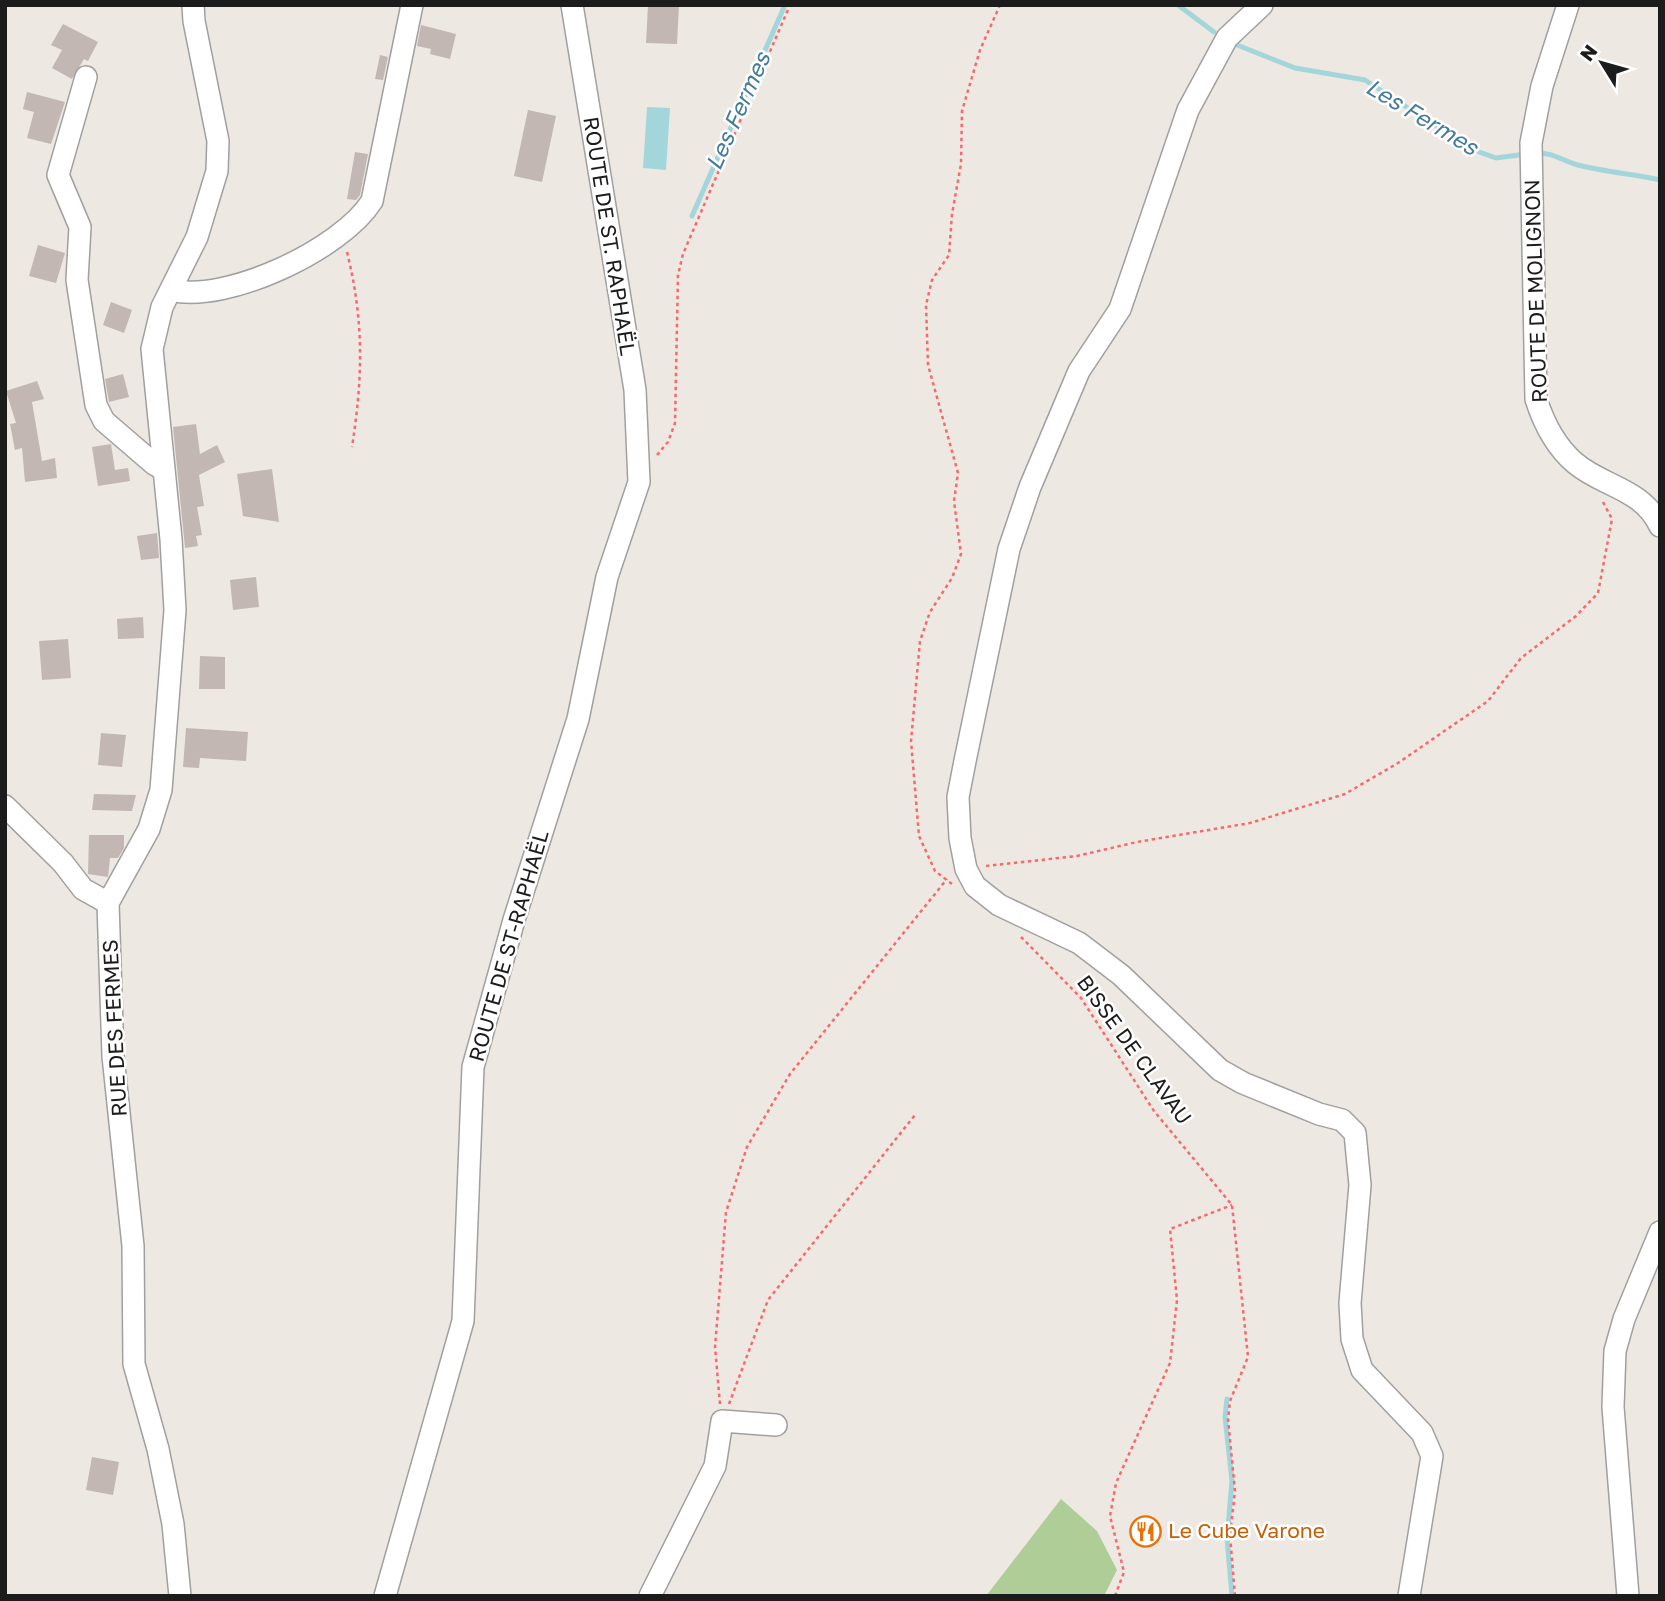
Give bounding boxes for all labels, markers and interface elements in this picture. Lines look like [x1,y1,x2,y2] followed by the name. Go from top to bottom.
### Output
[1567,28,1637,98] north arrow
[1574,40,1602,65] text: N
[699,47,776,174] water label: Les Fermes
[1361,72,1484,161] water label: Les Fermes
[578,115,642,357] street label: ROUTE DE ST. RAPHAËL
[1518,179,1552,403] street label: ROUTE DE MOLIGNON
[463,827,554,1064] street label: ROUTE DE ST-RAPHAËL
[96,939,132,1117] street label: RUE DES FERMES
[1072,970,1198,1129] street label: BISSE DE CLAVAU
[1128,1514,1162,1548] restaurant icon: Le Cube Varone
[1168,1517,1325,1543] place label: Le Cube Varone

